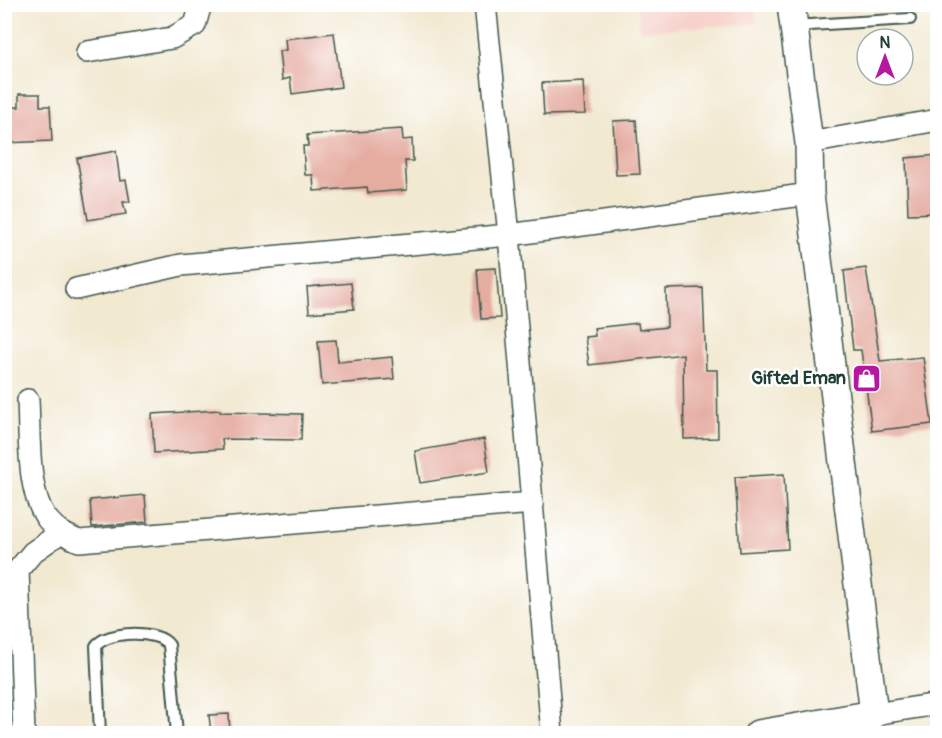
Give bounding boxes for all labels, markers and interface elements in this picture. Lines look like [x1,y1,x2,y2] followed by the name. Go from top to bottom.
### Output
[855,27,915,87] north arrow
[880,33,891,53] text: N
[851,362,883,394] shop icon: Gifted Eman
[751,367,846,390] place label: Gifted Eman

